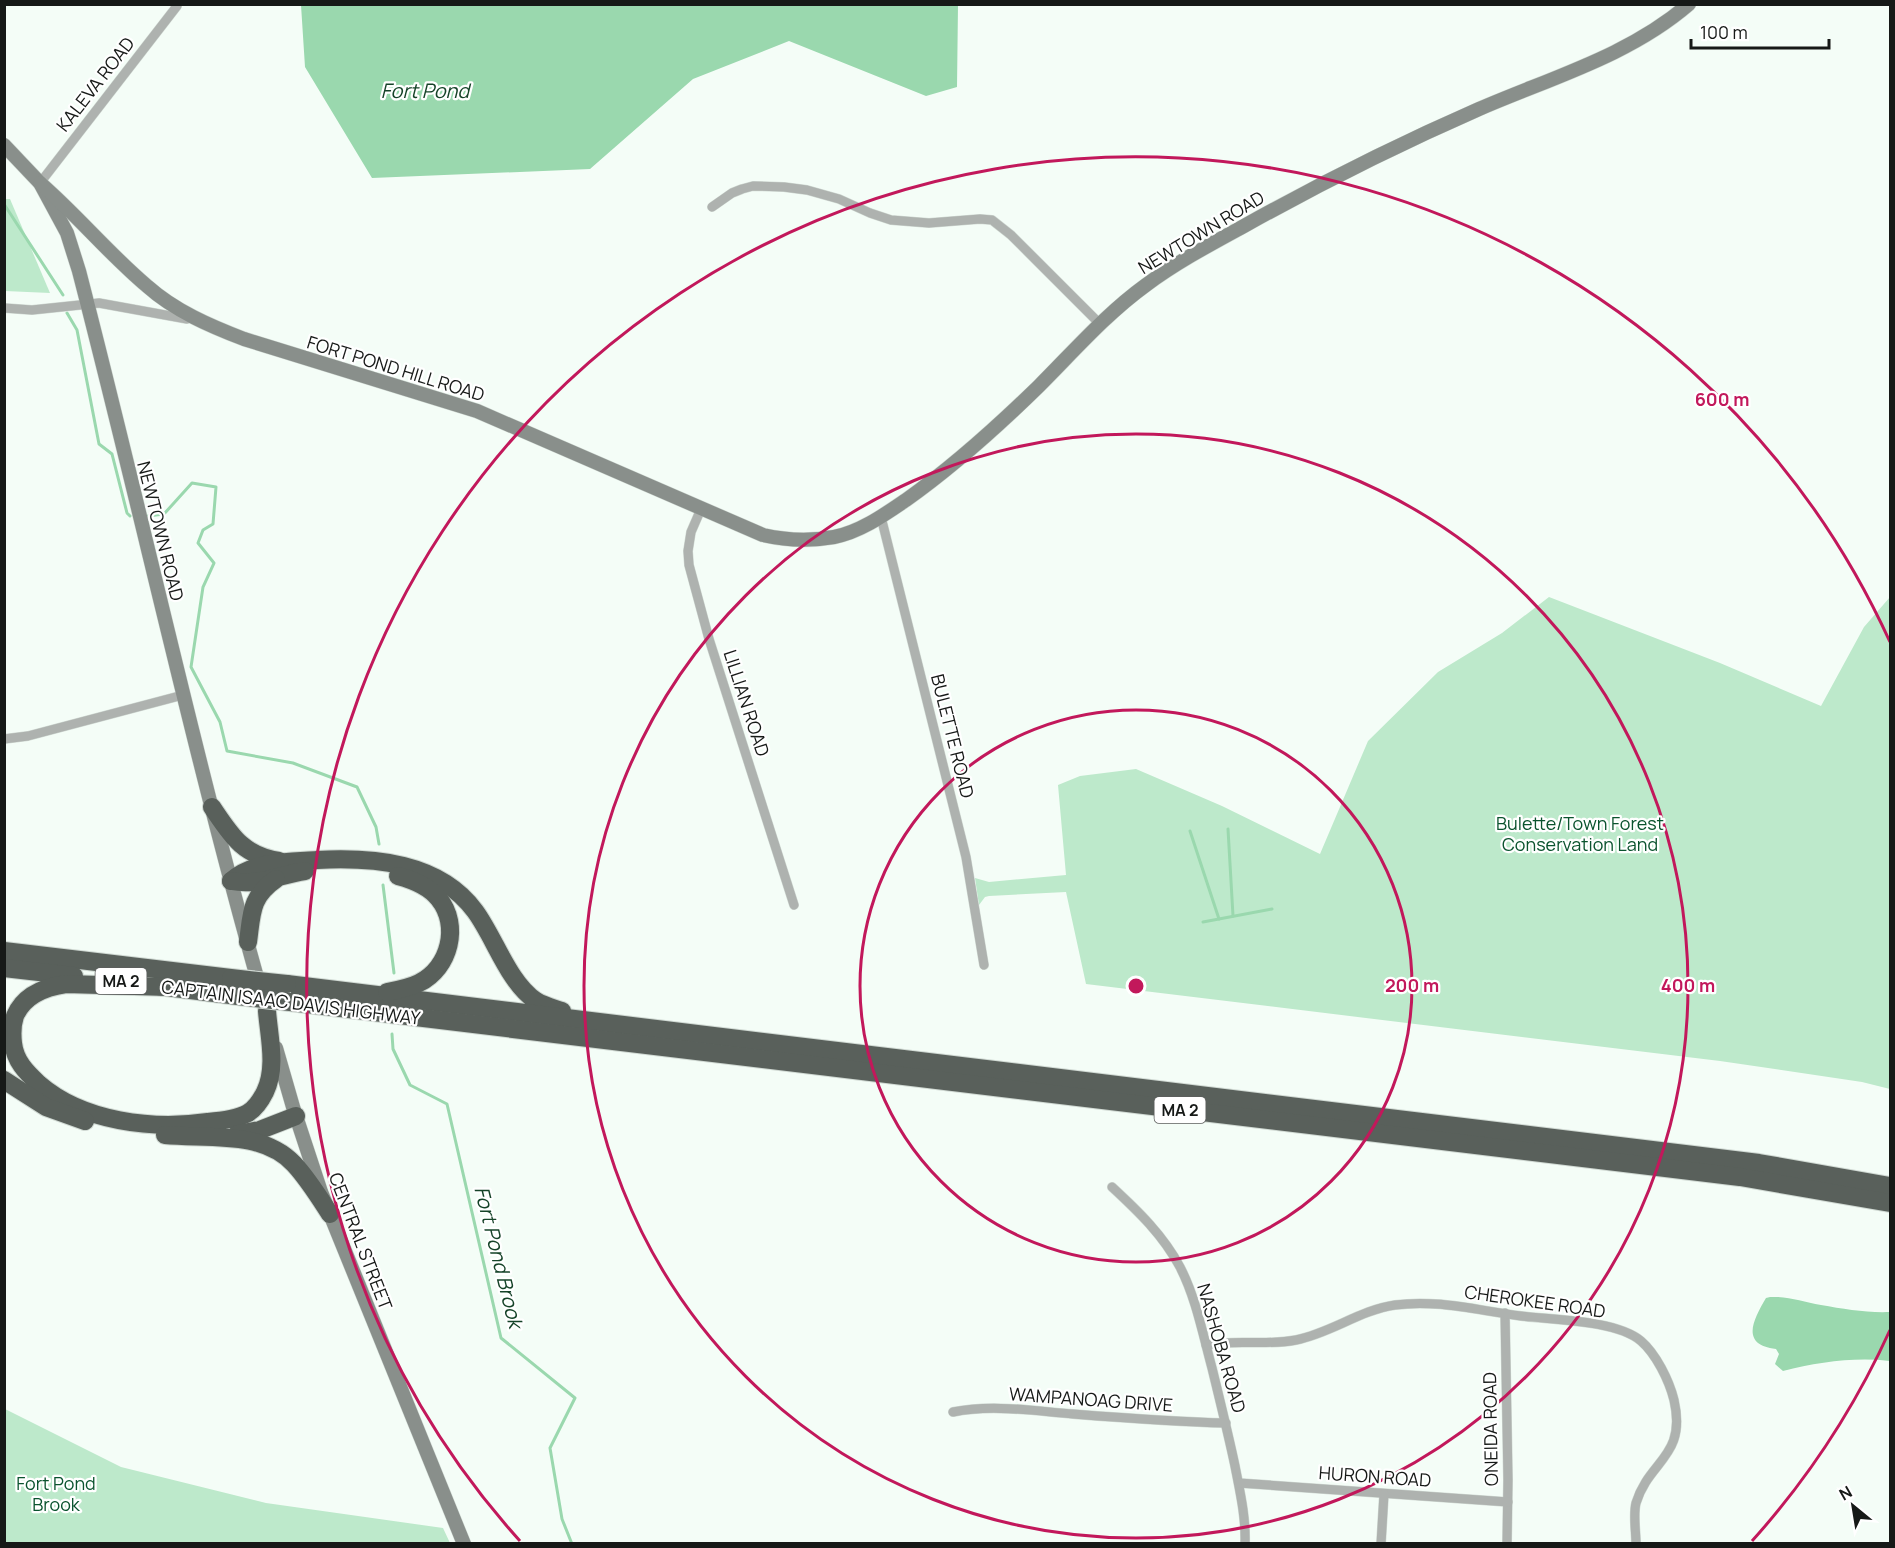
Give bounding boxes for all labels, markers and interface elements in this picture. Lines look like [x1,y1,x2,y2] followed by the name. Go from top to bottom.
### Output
[1691,12,1829,50] scale bar
[1700,20,1748,44] text: 100 m
[51,32,139,136] street label: KALEVA ROAD
[381,77,472,104] water label: Fort Pond
[1134,185,1268,279] street label: NEWTOWN ROAD
[304,330,488,406] street label: FORT POND HILL ROAD
[1695,387,1749,411] text: 600 m
[132,459,190,603] street label: NEWTOWN ROAD
[718,647,776,759] street label: LILLIAN ROAD
[926,671,980,801] street label: BULETTE ROAD
[1496,811,1664,856] park label: Bulette/Town Forest Conservation Land
[96,968,146,994] road number: MA 2
[1385,973,1439,997] text: 200 m
[1661,973,1715,997] text: 400 m
[160,974,423,1030] street label: CAPTAIN ISAAC DAVIS HIGHWAY
[1126,976,1146,996] centre of rings
[1154,1097,1206,1123] road number: MA 2
[324,1169,398,1313] street label: CENTRAL STREET
[468,1183,530,1334] water label: Fort Pond Brook
[1463,1279,1607,1323] street label: CHEROKEE ROAD
[1192,1281,1252,1415] street label: NASHOBA ROAD
[1477,1372,1503,1486] street label: ONEIDA ROAD
[1008,1381,1174,1417] street label: WAMPANOAG DRIVE
[1318,1460,1432,1492] street label: HURON ROAD
[16,1471,96,1516] park label: Fort Pond Brook
[1823,1476,1883,1536] north arrow
[1835,1481,1856,1505] text: N

